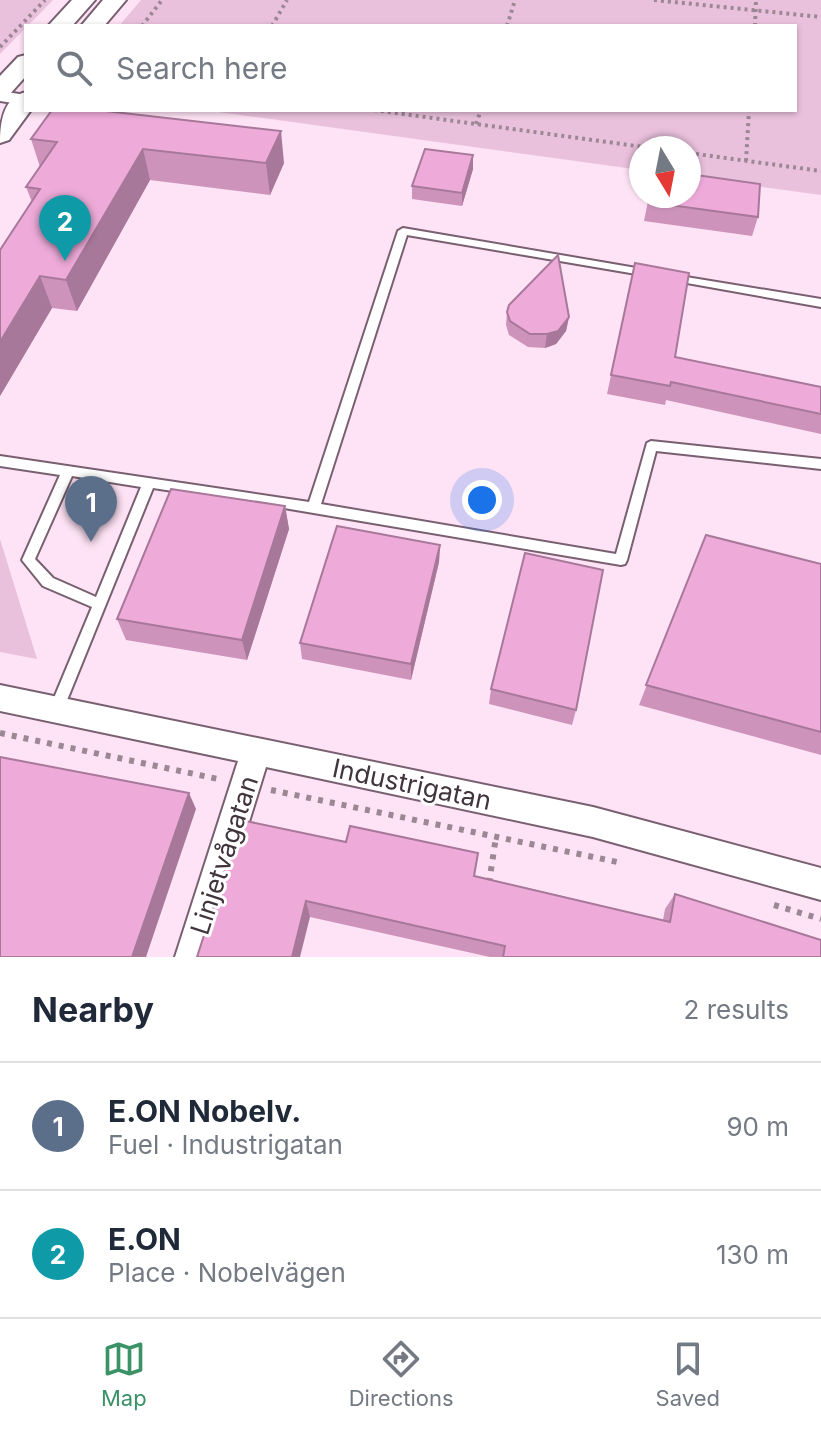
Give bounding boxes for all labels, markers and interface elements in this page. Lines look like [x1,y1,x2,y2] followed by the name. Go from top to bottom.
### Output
[24,24,797,112] search box
[52,46,96,90] icon: search
[116,50,288,86] text: Search here
[629,136,701,208] north arrow
[39,195,91,261] pin: 2
[65,476,117,542] pin: 1
[462,480,502,520] your location
[330,752,494,816] street label: Industrigatan
[184,772,264,938] street label: Linjetvågatan
[32,989,154,1030] text: Nearby
[684,994,789,1025] text: 2 results
[108,1093,301,1129] text: E.ON Nobelv.
[52,1111,64,1142] text: 1
[726,1111,789,1142] text: 90 m
[108,1129,343,1160] text: Fuel · Industrigatan
[108,1221,181,1257] text: E.ON
[50,1239,66,1270] text: 2
[716,1239,789,1270] text: 130 m
[108,1257,346,1288] text: Place · Nobelvägen
[101,1337,147,1411] tab: Map
[349,1337,454,1411] tab: Directions
[656,1337,720,1411] tab: Saved

